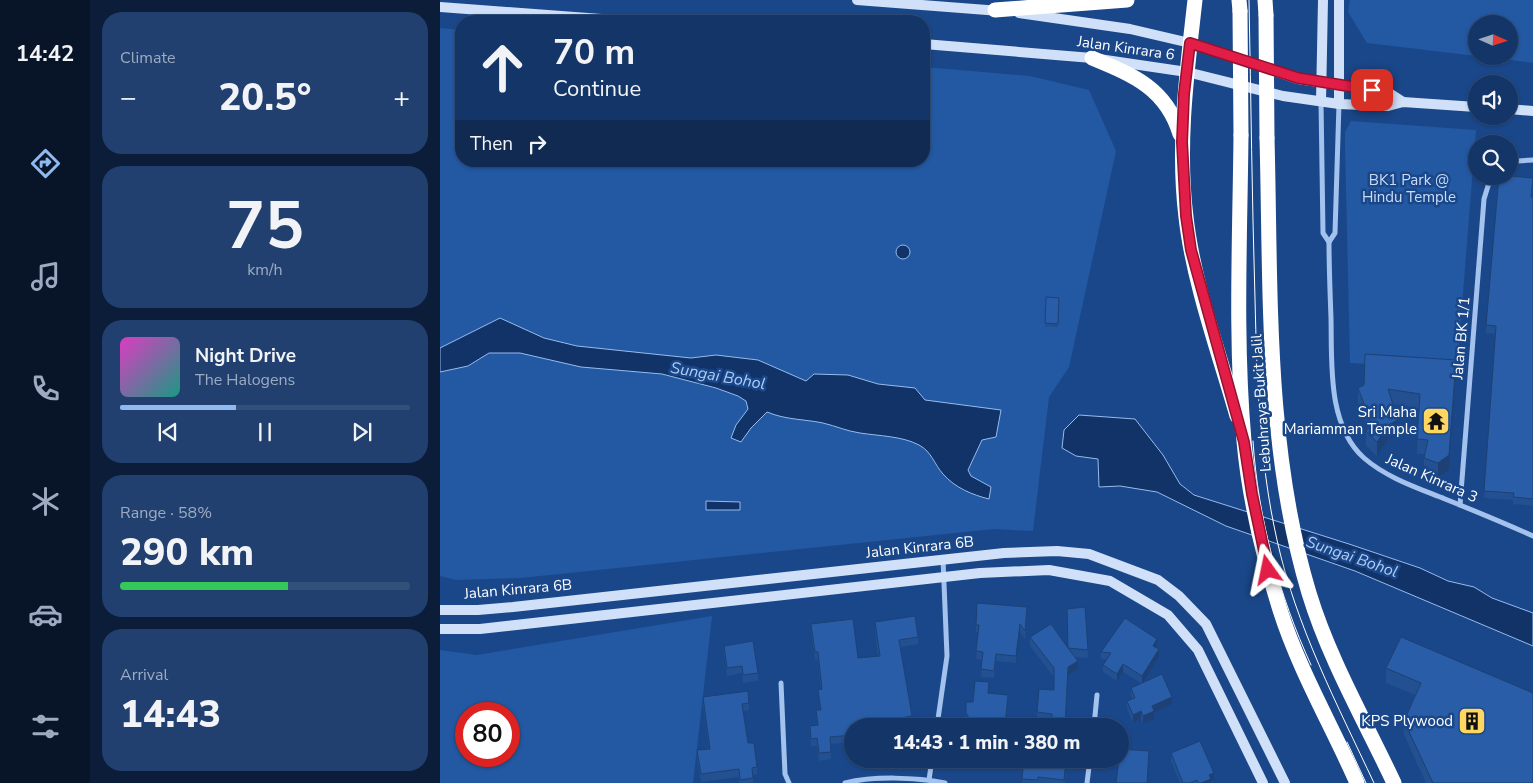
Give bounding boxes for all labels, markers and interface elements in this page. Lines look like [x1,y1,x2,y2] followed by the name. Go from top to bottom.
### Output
[1468,15,1518,65] north arrow
[1468,15,1518,185] map controls
[553,29,635,76] text: 70 m
[1075,31,1176,65] street label: Jalan Kinrara 6
[470,35,535,100] icon: ahead
[16,39,74,69] text: 14:42
[120,47,175,69] text: Climate
[1351,69,1393,111] pin
[219,72,311,123] text: 20.5°
[553,74,641,104] text: Continue
[1468,75,1518,125] button: sound
[1358,76,1386,104] icon: arrive
[120,79,137,117] text: −
[393,79,410,117] text: +
[523,130,551,158] icon: right
[470,131,513,157] text: Then
[1468,135,1518,185] button: search
[28,146,63,181] icon: directions
[1362,170,1456,207] park label: BK1 Park @ Hindu Temple
[226,182,304,271] text: 75
[28,259,63,294] icon: music
[247,259,283,281] text: km/h
[1447,296,1475,381] street label: Jalan BK 1/1
[1246,333,1276,473] street label: Lebuhraya Bukit Jalil
[195,343,296,369] text: Night Drive
[669,357,767,395] water label: Sungai Bohol
[195,369,295,391] text: The Halogens
[28,371,63,406] icon: phone
[1284,402,1417,439] place label: Sri Maha Mariamman Temple
[1421,406,1451,436] temple icon: Sri Maha Mariamman Temple
[154,418,182,446] icon: previous
[251,418,279,446] icon: pause
[348,418,376,446] icon: next
[1382,448,1481,507] street label: Jalan Kinrara 3
[28,484,63,519] icon: climate
[120,502,212,524] text: Range · 58%
[120,527,254,578] text: 290 km
[864,531,975,563] street label: Jalan Kinrara 6B
[1303,531,1401,583] water label: Sungai Bohol
[1241,543,1293,595] position arrow
[462,574,573,604] street label: Jalan Kinrara 6B
[28,597,63,632] icon: car
[120,664,168,686] text: Arrival
[120,689,221,740] text: 14:43
[455,702,520,767] speed limit sign: 80
[1457,706,1487,736] building icon: KPS Plywood
[28,709,63,744] icon: filters
[1361,711,1453,731] place label: KPS Plywood
[893,730,1080,756] text: 14:43 · 1 min · 380 m

